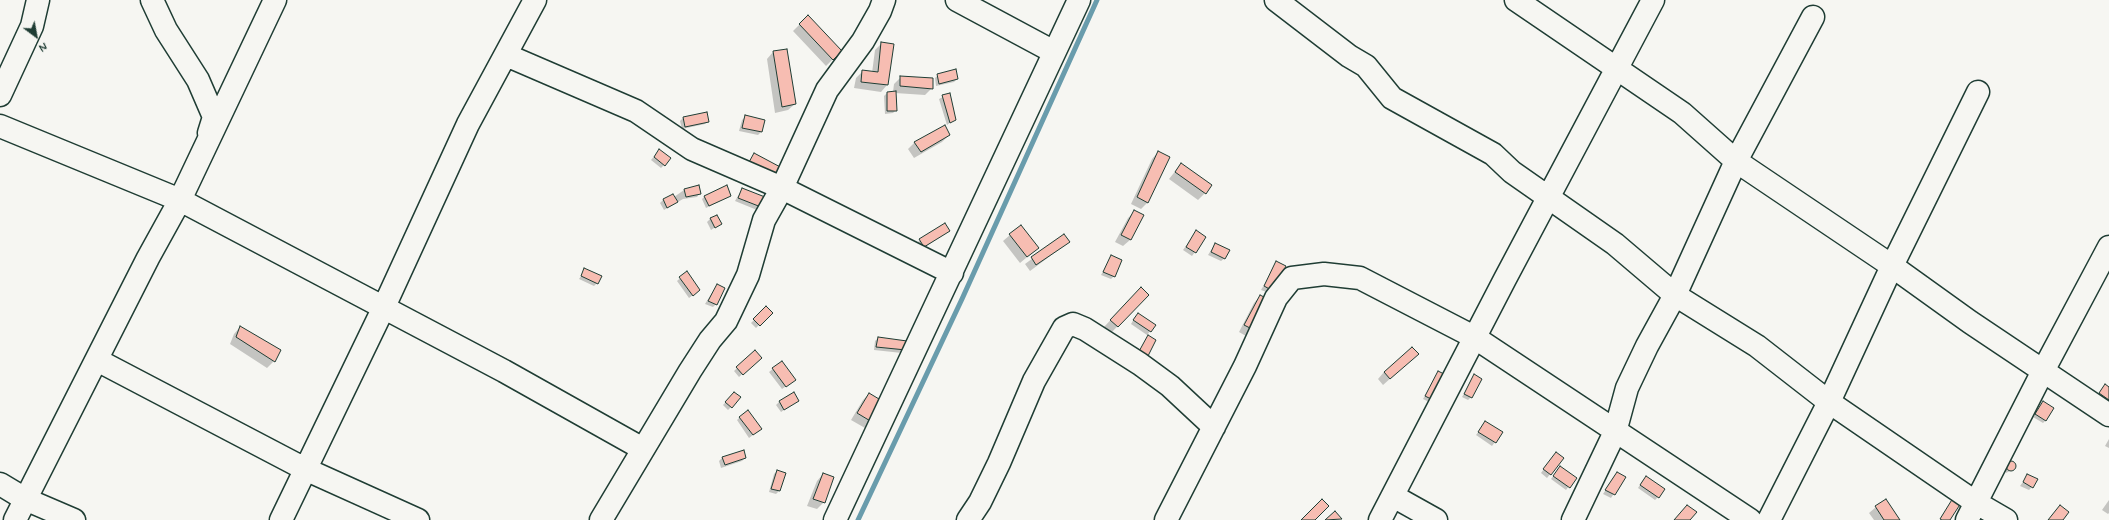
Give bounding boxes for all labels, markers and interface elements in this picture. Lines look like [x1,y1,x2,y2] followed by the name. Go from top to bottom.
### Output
[16,16,56,56] north arrow
[36,38,49,54] text: N

